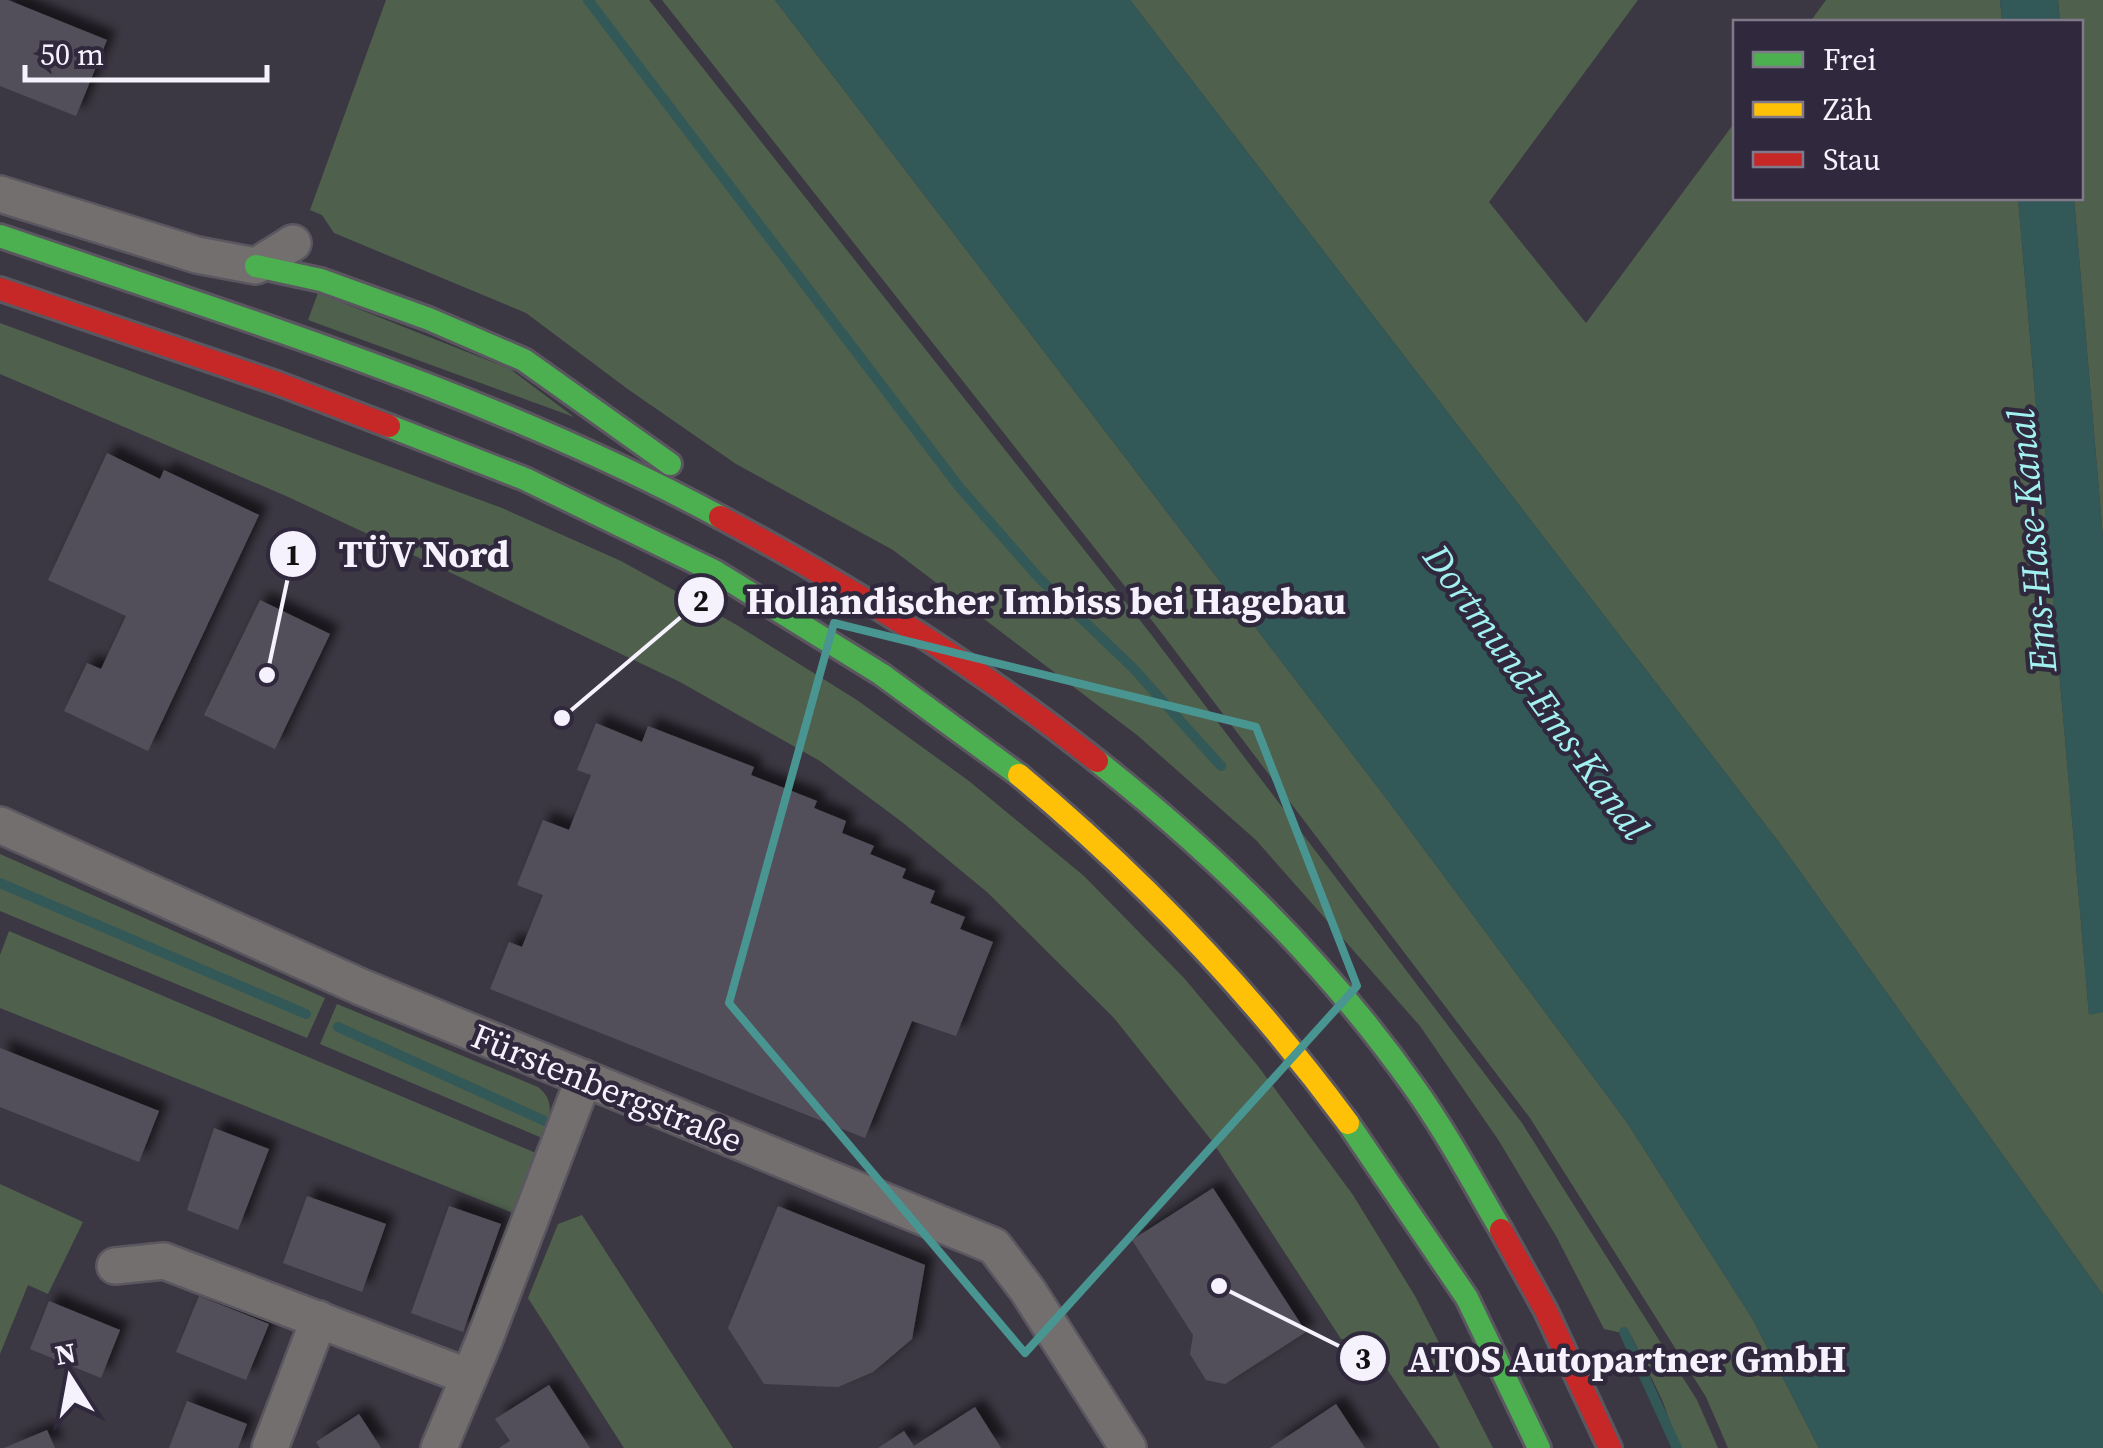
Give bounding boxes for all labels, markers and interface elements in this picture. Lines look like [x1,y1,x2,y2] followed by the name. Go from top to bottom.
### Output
[25,20,268,82] scale bar
[1733,20,2083,200] legend
[40,34,104,75] text: 50 m
[1823,39,1876,80] text: Frei
[1823,89,1873,130] text: Zäh
[1823,139,1881,180] text: Stau
[1995,407,2069,676] water label: Ems-Hase-Kanal
[268,520,530,588] callout: TÜV Nord
[339,528,509,580] text: TÜV Nord
[1411,533,1661,850] water label: Dortmund-Ems-Kanal
[285,534,301,575] text: 1
[676,566,1366,634] callout: Holländischer Imbiss bei Hagebau
[746,575,1346,627] text: Holländischer Imbiss bei Hagebau
[693,580,709,621] text: 2
[464,1012,750,1164] street label: Fürstenbergstraße
[1338,1324,1867,1392] callout: ATOS Autopartner GmbH
[20,1328,120,1428] north arrow
[52,1333,79,1374] text: N
[1408,1333,1846,1385] text: ATOS Autopartner GmbH
[1355,1338,1371,1379] text: 3

